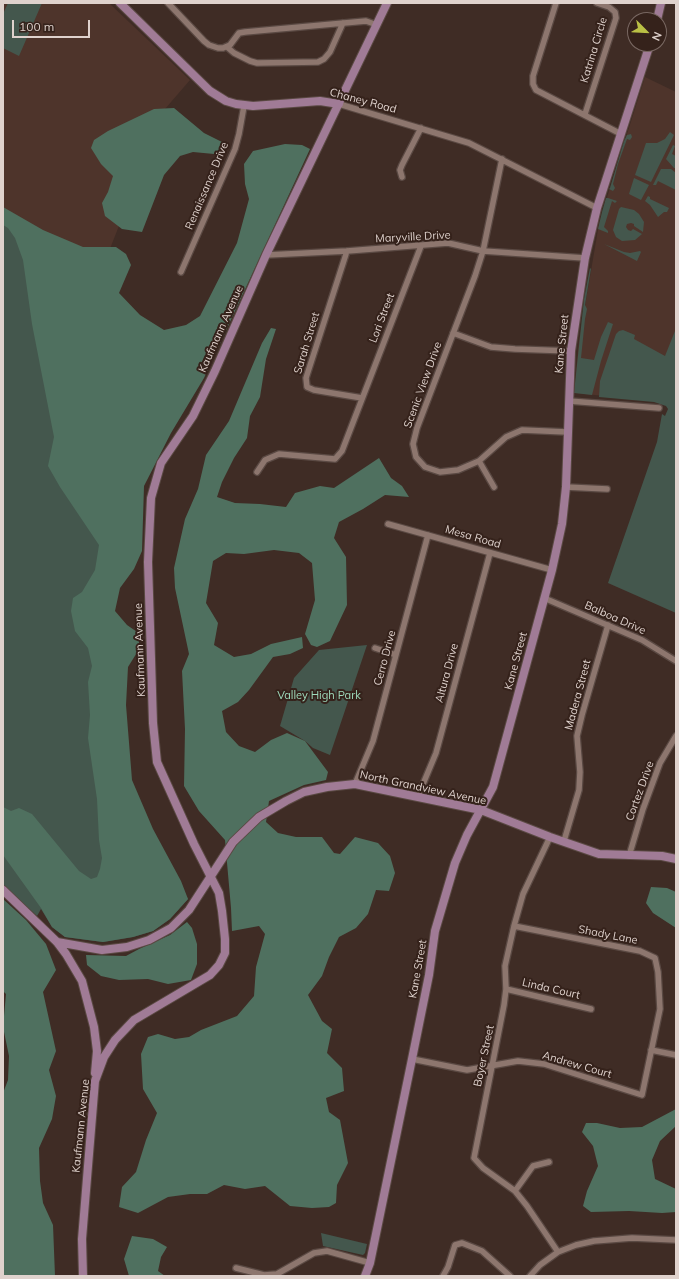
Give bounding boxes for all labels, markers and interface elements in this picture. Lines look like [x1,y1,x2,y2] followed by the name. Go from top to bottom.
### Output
[14,12,92,38] scale bar
[627,12,667,52] north arrow
[578,16,610,84] street label: Katrina Circle
[19,19,54,34] text: 100 m
[649,30,665,43] text: N
[328,86,398,116] street label: Chaney Road
[183,140,231,232] street label: Renaissance Drive
[375,228,451,246] street label: Maryville Drive
[196,283,246,375] street label: Kaufmann Avenue
[366,291,398,345] street label: Lori Street
[291,311,323,375] street label: Sarah Street
[552,314,572,374] street label: Kane Street
[401,340,445,430] street label: Scenic View Drive
[444,523,502,551] street label: Mesa Road
[582,599,648,637] street label: Balboa Drive
[132,603,148,697] street label: Kaufmann Avenue
[371,629,399,687] street label: Cerro Drive
[502,631,530,691] street label: Kane Street
[433,642,461,704] street label: Altura Drive
[562,658,594,732] street label: Madera Street
[277,689,361,703] park label: Valley High Park
[623,759,657,823] street label: Cortez Drive
[359,768,487,808] street label: North Grandview Avenue
[577,923,639,947] street label: Shady Lane
[406,939,430,999] street label: Kane Street
[521,976,581,1002] street label: Linda Court
[471,1024,497,1088] street label: Boyer Street
[541,1049,613,1081] street label: Andrew Court
[70,1079,92,1173] street label: Kaufmann Avenue

